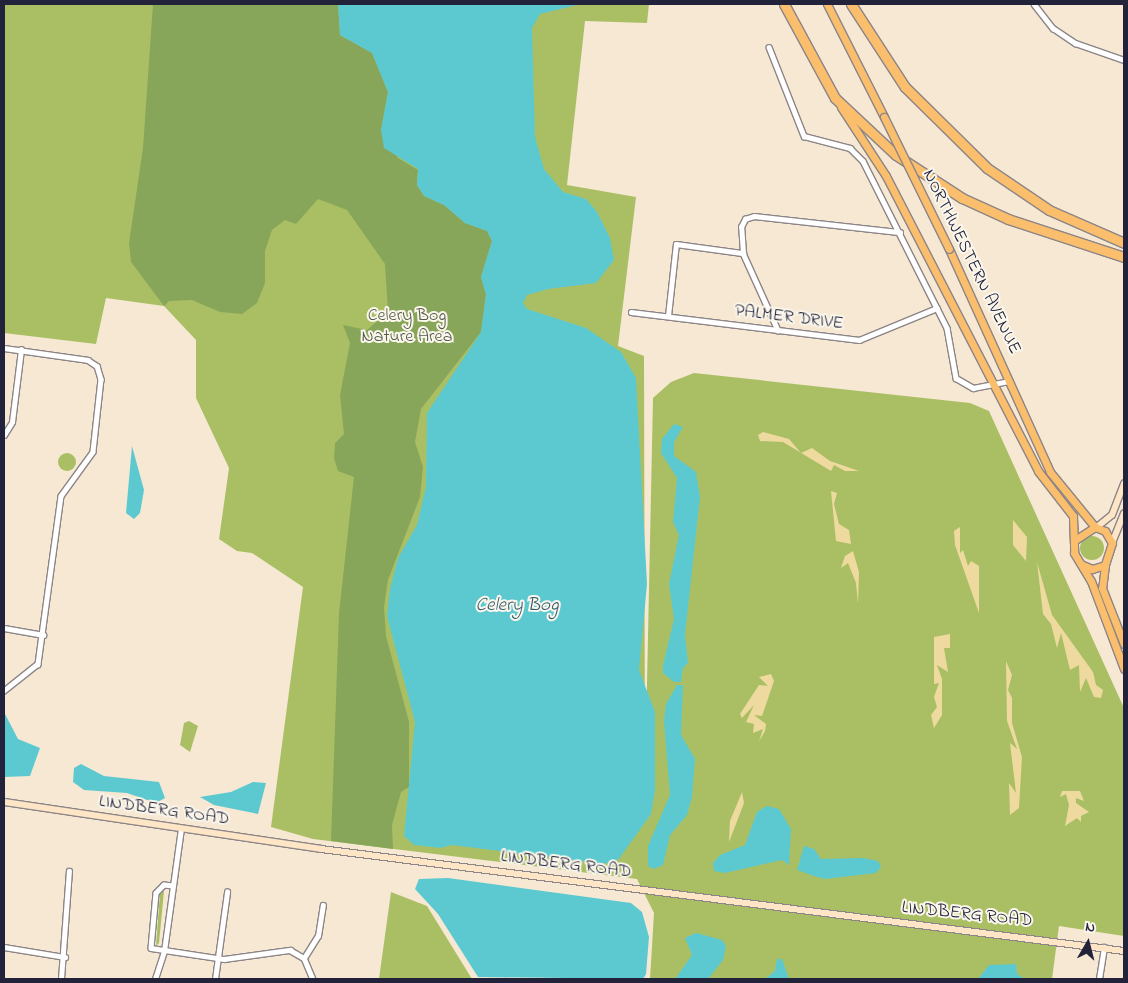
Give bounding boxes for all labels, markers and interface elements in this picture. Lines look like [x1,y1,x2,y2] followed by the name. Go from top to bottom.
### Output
[917,166,1025,358] street label: NORTHWESTERN AVENUE
[734,301,844,335] street label: PALMER DRIVE
[362,306,452,348] park label: Celery Bog Nature Area
[475,595,559,617] water label: Celery Bog
[97,791,231,831] street label: LINDBERG ROAD
[499,846,633,884] street label: LINDBERG ROAD
[901,897,1033,933] street label: LINDBERG ROAD
[1084,917,1096,939] text: N
[1063,918,1113,968] north arrow

